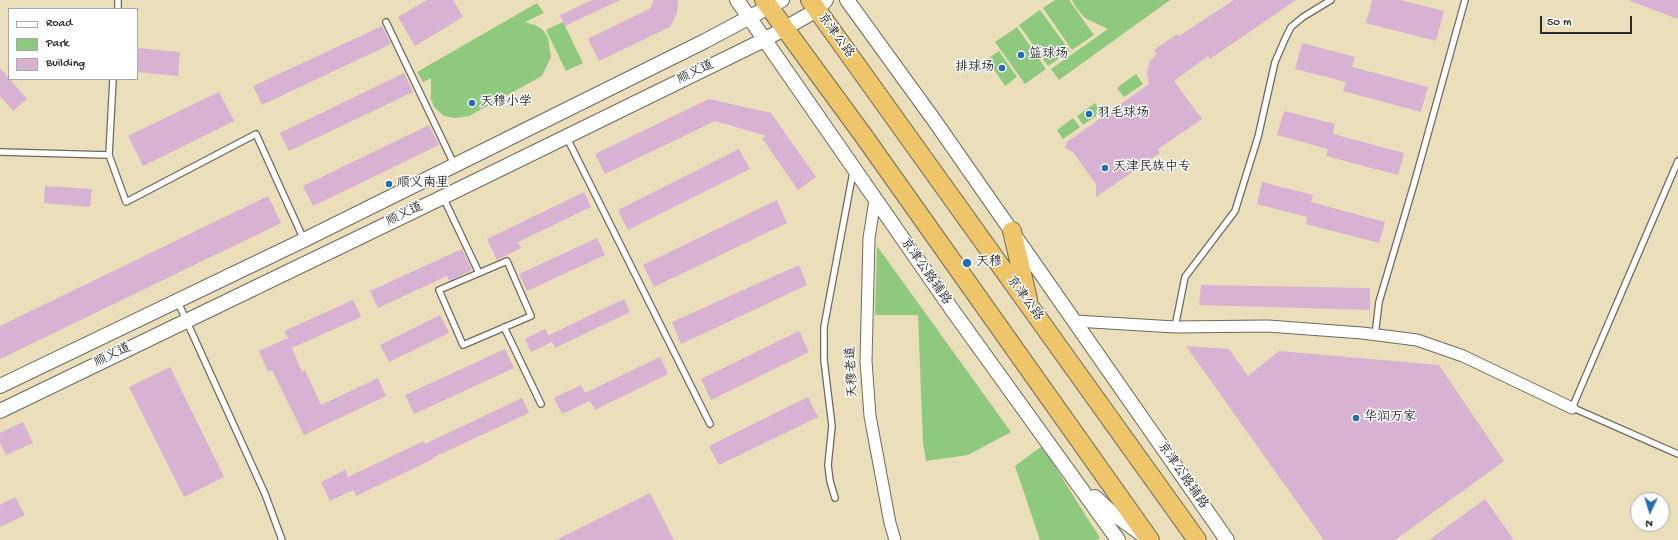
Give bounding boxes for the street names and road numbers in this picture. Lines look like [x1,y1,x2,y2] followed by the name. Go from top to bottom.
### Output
[813,10,857,62] street label: 京津公路
[675,57,717,89] street label: 顺义道
[384,199,426,231] street label: 顺义道
[896,236,954,308] street label: 京津公路辅路
[1002,273,1046,325] street label: 京津公路
[92,340,134,372] street label: 顺义道
[844,346,862,398] street label: 天穆老道
[1153,440,1211,512] street label: 京津公路辅路

